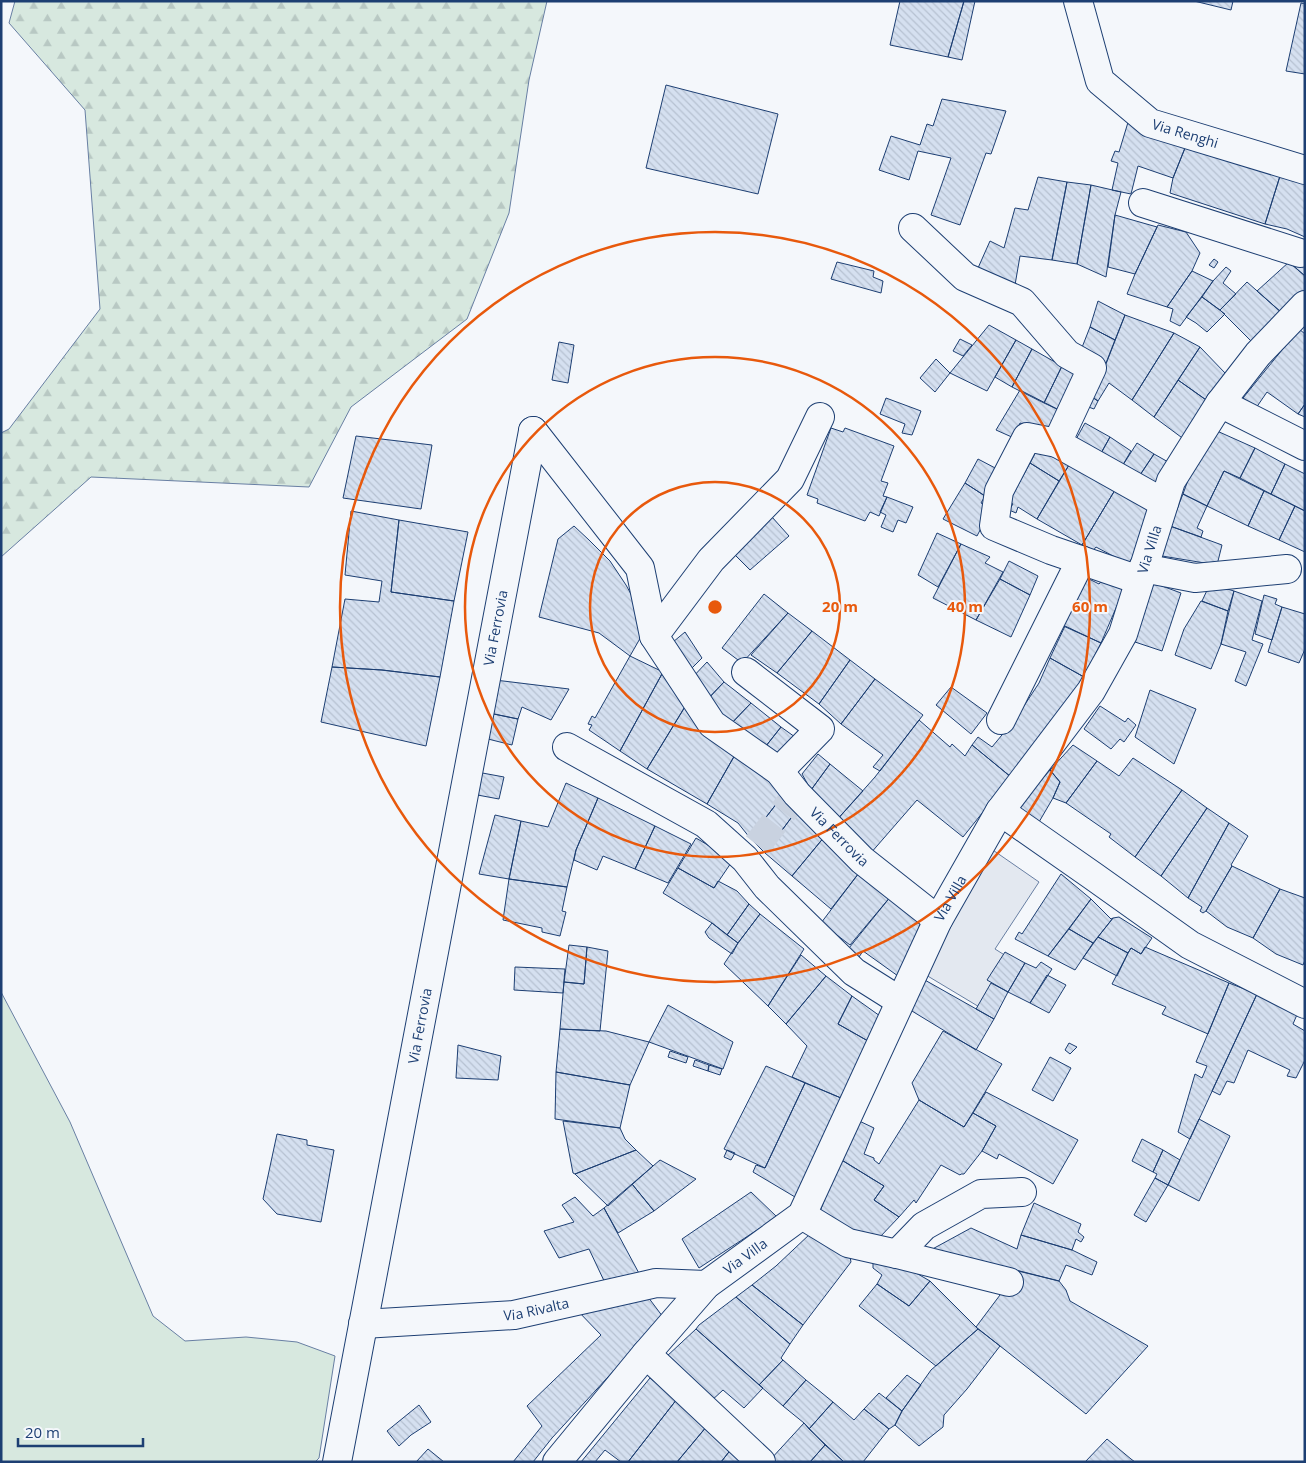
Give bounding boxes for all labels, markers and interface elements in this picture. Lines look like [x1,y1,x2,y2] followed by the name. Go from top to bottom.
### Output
[1150,114,1221,152] street label: Via Renghi
[1132,523,1166,576] street label: Via Villa
[479,588,512,667] street label: Via Ferrovia
[822,596,858,616] text: 20 m
[947,596,983,616] text: 40 m
[1072,596,1108,616] text: 60 m
[706,598,724,616] centre of rings
[806,803,873,871] street label: Via Ferrovia
[929,872,971,925] street label: Via Villa
[403,986,436,1065] street label: Via Ferrovia
[719,1234,771,1278] street label: Via Villa
[503,1293,571,1325] street label: Via Rivalta
[18,1416,142,1448] scale bar
[25,1422,60,1442] text: 20 m

